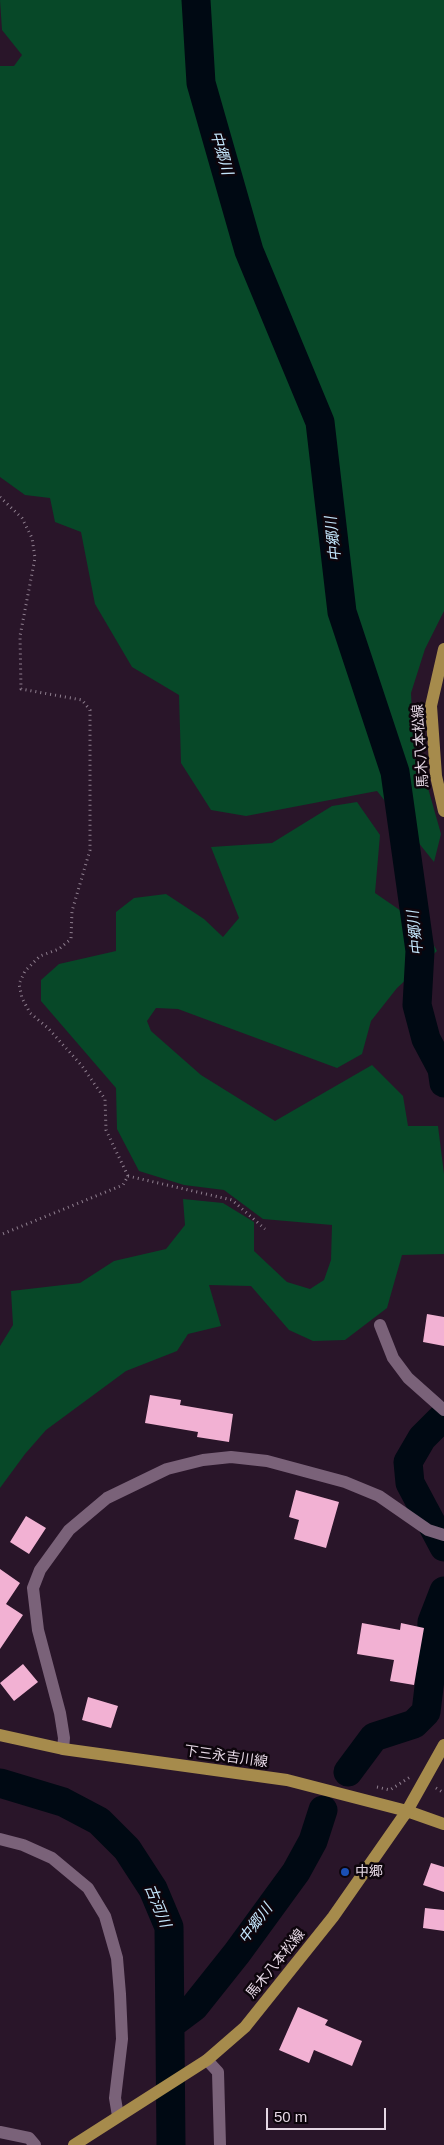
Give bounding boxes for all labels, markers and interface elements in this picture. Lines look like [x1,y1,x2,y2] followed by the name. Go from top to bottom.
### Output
[206,129,236,177] water label: 中郷川
[323,516,345,562] water label: 中郷川
[410,704,432,788] street label: 馬木八本松線
[405,910,427,956] water label: 中郷川
[183,1743,269,1771] street label: 下三永吉川線
[355,1864,383,1880] place label: 中郷
[339,1866,351,1878] marker: 中郷
[140,1882,174,1930] water label: 古河川
[235,1901,277,1947] water label: 中郷川
[243,1926,309,2002] street label: 馬木八本松線
[269,2098,389,2130] scale bar
[274,2108,307,2125] text: 50 m

